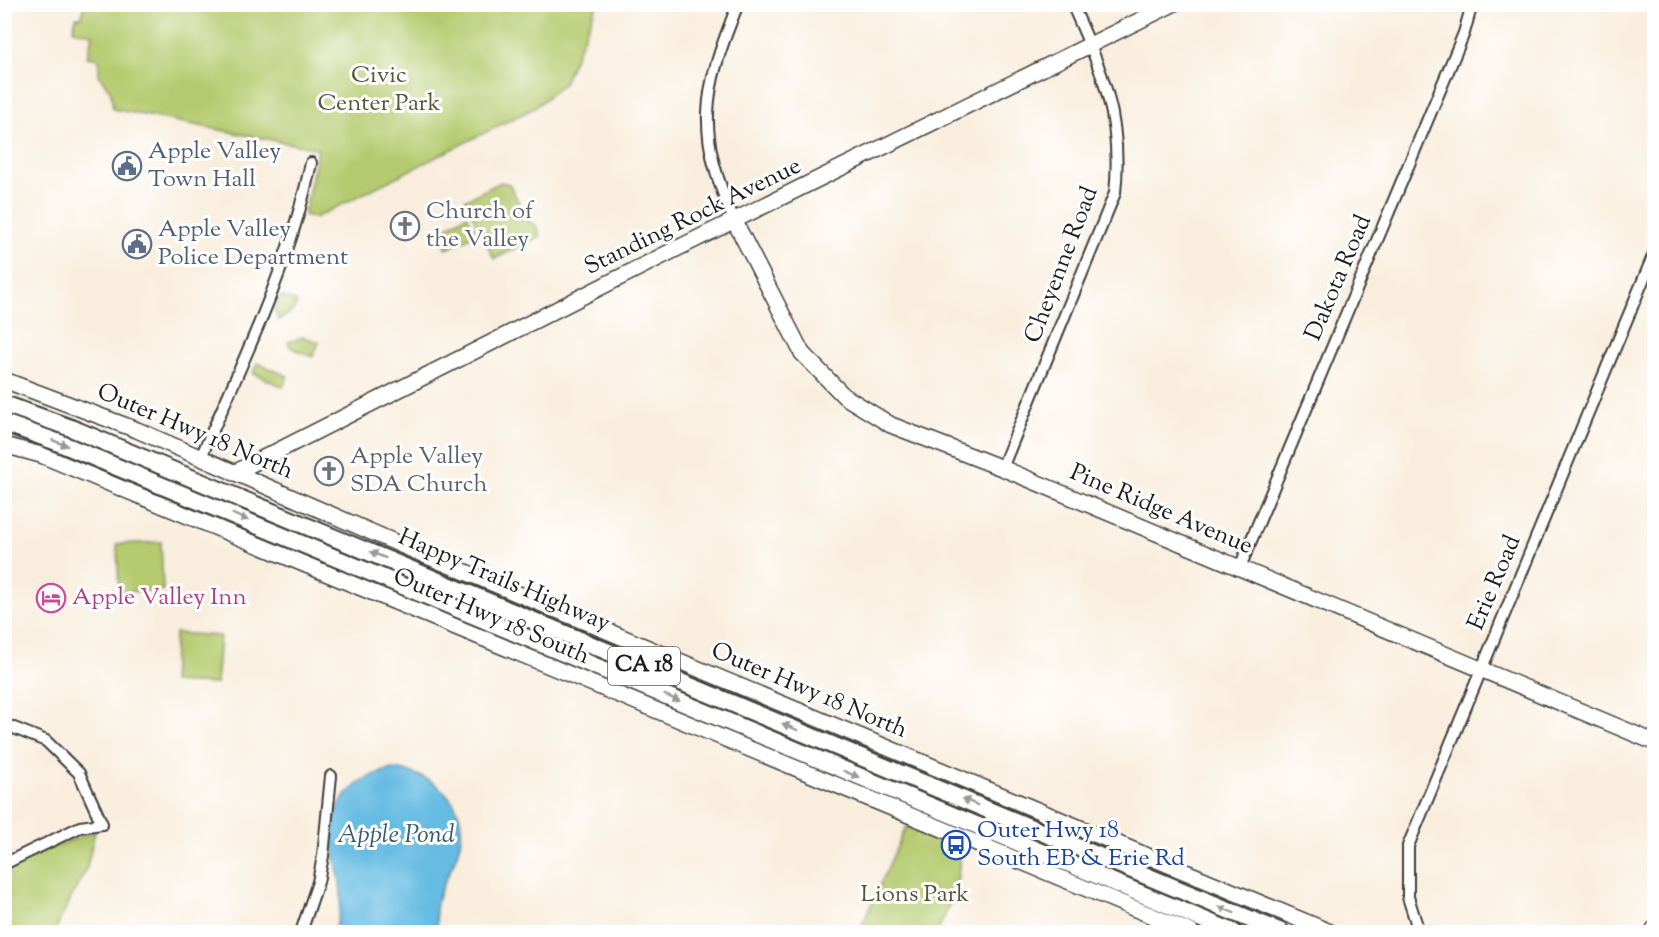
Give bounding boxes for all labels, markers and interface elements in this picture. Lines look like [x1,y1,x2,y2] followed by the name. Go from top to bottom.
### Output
[317,59,441,121] park label: Civic Center Park
[148,135,281,197] place label: Apple Valley Town Hall
[111,150,143,182] public building icon: Apple Valley Town Hall
[579,150,807,284] street label: Standing Rock Avenue
[1017,181,1108,348] street label: Cheyenne Road
[426,195,535,257] place label: Church of the Valley
[1297,209,1381,346] street label: Dakota Road
[389,210,421,242] church icon: Church of the Valley
[158,213,348,275] place label: Apple Valley Police Department
[121,228,153,260] public building icon: Apple Valley Police Department
[92,375,298,489] street label: Outer Hwy 18 North
[51,438,69,448] one-way arrow
[350,440,488,502] place label: Apple Valley SDA Church
[313,455,345,487] church icon: Apple Valley SDA Church
[1064,456,1258,564] street label: Pine Ridge Avenue
[231,513,249,522] one-way arrow
[393,521,615,641] street label: Happy Trails Highway
[1460,530,1530,636] street label: Erie Road
[368,550,386,560] one-way arrow
[387,560,595,674] street label: Outer Hwy 18 South
[72,581,247,615] place label: Apple Valley Inn
[35,582,67,614] hotel icon: Apple Valley Inn
[706,634,912,748] street label: Outer Hwy 18 North
[608,647,680,685] road number: CA 18
[663,693,681,703] one-way arrow
[781,722,799,731] one-way arrow
[842,770,860,779] one-way arrow
[961,797,979,806] one-way arrow
[977,814,1185,876] place label: Outer Hwy 18 South EB & Erie Rd
[337,817,455,854] water label: Apple Pond
[940,829,972,861] bus stop icon: Outer Hwy 18 South EB & Erie Rd
[861,878,969,912] park label: Lions Park
[1218,905,1236,915] one-way arrow

